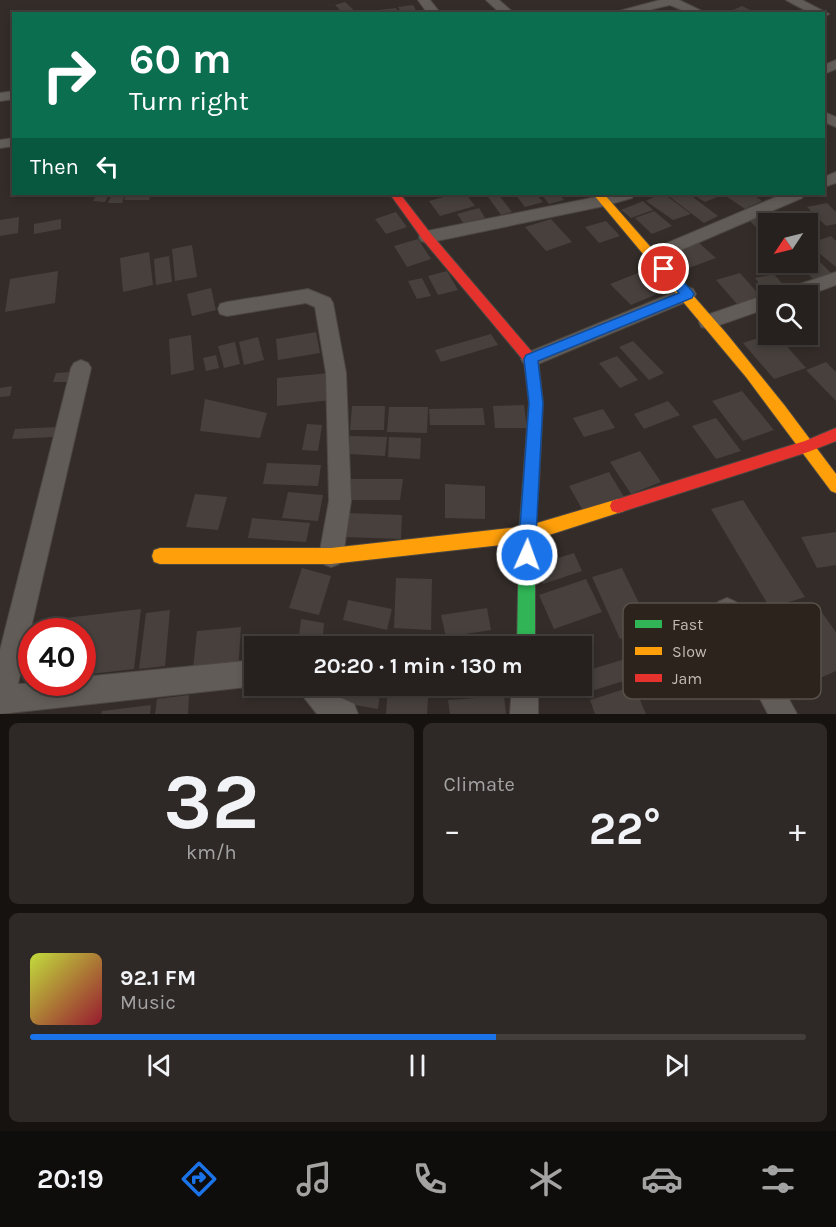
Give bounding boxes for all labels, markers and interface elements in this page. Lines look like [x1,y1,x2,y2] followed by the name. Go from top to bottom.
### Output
[129,34,232,84] text: 60 m
[30,36,108,114] icon: right
[129,85,249,117] text: Turn right
[91,150,124,183] icon: left
[30,154,79,180] text: Then
[758,213,818,273] north arrow
[758,213,818,345] map controls
[638,243,689,294] pin
[647,252,680,285] icon: arrive
[758,285,818,345] button: search
[495,523,559,587] position arrow
[623,603,821,699] legend
[672,615,703,634] text: Fast
[18,618,96,696] speed limit sign: 40
[672,642,707,661] text: Slow
[313,653,523,679] text: 20:20 · 1 min · 130 m
[672,669,702,688] text: Jam
[163,756,259,848] text: 32
[444,773,515,796] text: Climate
[589,803,661,855] text: 22°
[444,811,461,849] text: −
[789,811,806,849] text: +
[186,841,237,864] text: km/h
[120,965,196,991] text: 92.1 FM
[120,991,176,1014] text: Music
[143,1049,176,1082] icon: previous
[401,1049,434,1082] icon: pause
[660,1049,693,1082] icon: next
[178,1158,220,1200] icon: directions
[293,1158,335,1200] icon: music
[409,1158,451,1200] icon: phone
[525,1158,567,1200] icon: climate
[641,1158,683,1200] icon: car
[757,1158,799,1200] icon: filters
[37,1163,104,1195] text: 20:19

